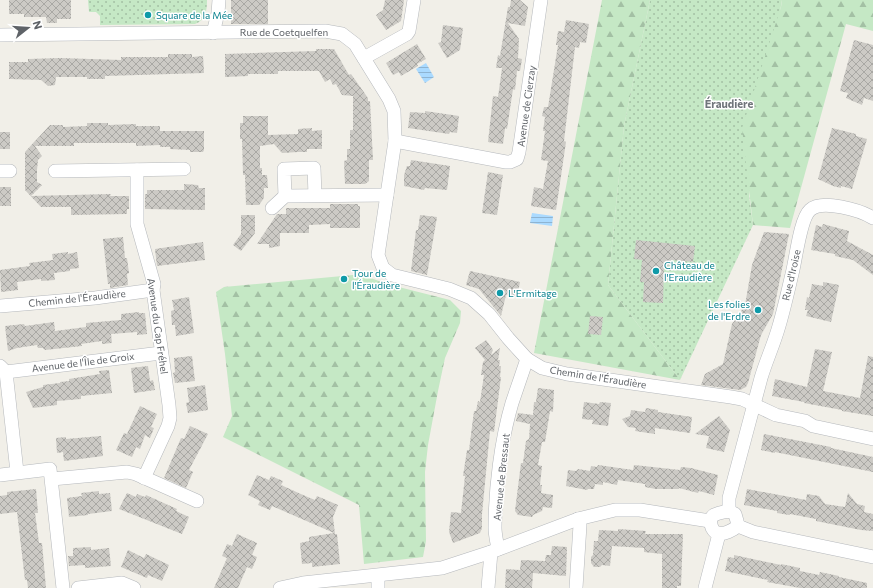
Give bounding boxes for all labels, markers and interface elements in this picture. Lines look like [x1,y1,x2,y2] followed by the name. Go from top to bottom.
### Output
[8,8,48,48] north arrow
[156,9,232,21] place label: Square de la Mée
[143,10,153,20] marker: Square de la Mée
[31,19,45,31] text: N
[240,26,328,38] street label: Rue de Coetquelfen
[514,64,538,148] street label: Avenue de Cierzay
[705,96,753,110] district label: Éraudière
[779,248,803,302] street label: Rue d'Iroise
[664,259,715,283] place label: Château de l'Eraudière
[651,266,661,276] marker: Château de l'Eraudière
[352,267,400,291] place label: Tour de l'Éraudière
[339,274,349,284] marker: Tour de l'Éraudière
[145,277,171,375] street label: Avenue du Cap Fréhel
[28,287,126,309] street label: Chemin de l'Éraudière
[508,287,557,299] place label: L'Ermitage
[495,288,505,298] marker: L'Ermitage
[708,298,750,322] place label: Les folies de l'Erdre
[753,305,763,315] marker: Les folies de l'Erdre
[31,350,136,374] street label: Avenue de l'Île de Groix
[549,363,647,391] street label: Chemin de l'Éraudière
[490,433,512,521] street label: Avenue de Bressaut

